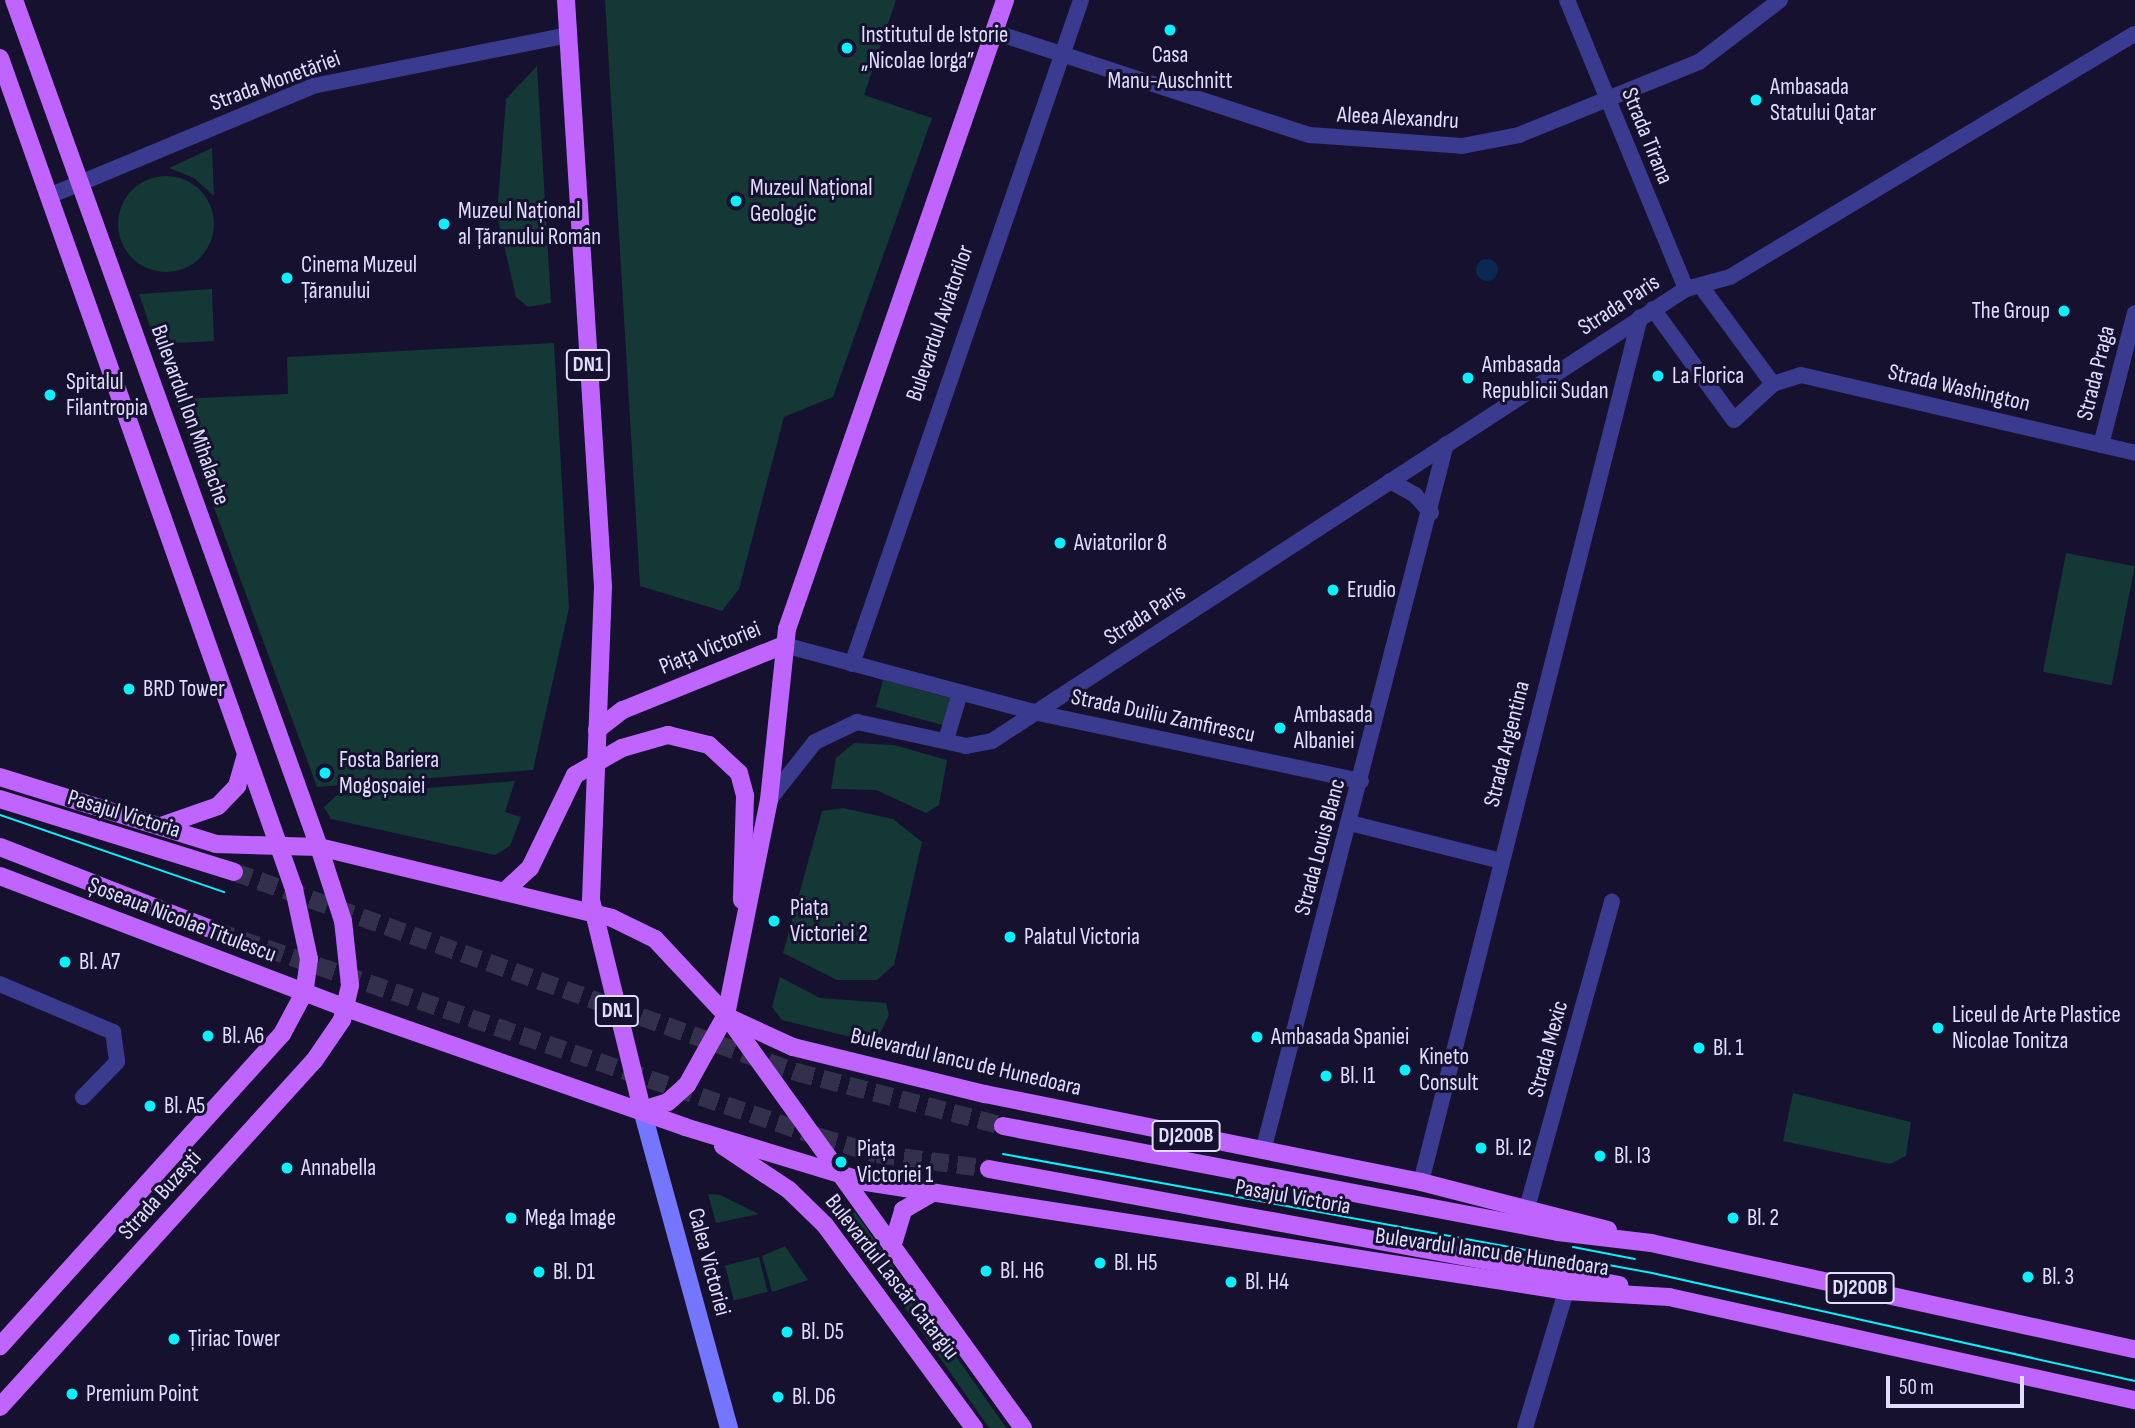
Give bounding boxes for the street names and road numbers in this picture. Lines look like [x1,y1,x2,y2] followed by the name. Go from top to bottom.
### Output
[206,45,344,117] street label: Strada Monetăriei
[1615,84,1679,188] street label: Strada Tirana
[1336,101,1460,135] street label: Aleea Alexandru
[900,241,980,405] street label: Bulevardul Aviatorilor
[1573,269,1665,341] street label: Strada Paris
[145,321,235,509] street label: Bulevardul Ion Mihalache
[2071,323,2121,423] street label: Strada Praga
[565,348,611,382] road number: DN1
[1885,358,2033,418] street label: Strada Washington
[1099,579,1191,651] street label: Strada Paris
[655,615,765,681] street label: Piața Victoriei
[1478,678,1536,810] street label: Strada Argentina
[1069,683,1257,749] street label: Strada Duiliu Zamfirescu
[1289,776,1351,918] street label: Strada Louis Blanc
[64,784,184,844] street label: Pasajul Victoria
[84,871,280,969] street label: Șoseaua Nicolae Titulescu
[594,993,640,1028] road number: DN1
[1522,998,1574,1100] street label: Strada Mexic
[848,1022,1084,1102] street label: Bulevardul Iancu de Hunedoara
[1151,1118,1221,1154] road number: DJ200B
[113,1145,207,1245] street label: Strada Buzești
[1233,1173,1353,1221] street label: Pasajul Victoria
[819,1189,965,1365] street label: Bulevardul Lascăr Catargiu
[681,1205,737,1319] street label: Calea Victoriei
[1373,1222,1611,1282] street label: Bulevardul Iancu de Hunedoara
[1825,1270,1895,1306] road number: DJ200B

